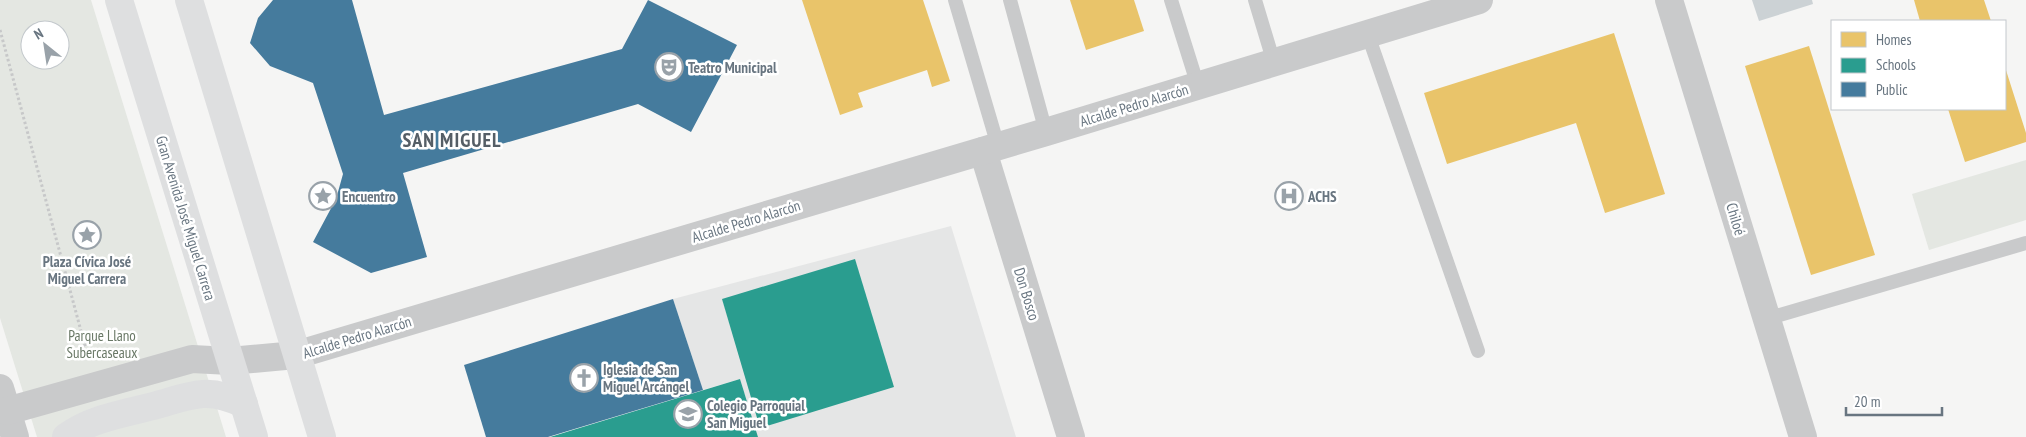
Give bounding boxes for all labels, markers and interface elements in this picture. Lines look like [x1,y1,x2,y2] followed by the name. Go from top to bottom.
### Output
[20,20,70,70] north arrow
[1831,20,2006,110] legend
[31,24,46,43] text: N
[1876,30,1912,49] text: Homes
[654,52,684,82] theatre icon: Teatro Municipal
[1876,55,1916,74] text: Schools
[688,58,777,77] place label: Teatro Municipal
[1077,79,1191,131] street label: Alcalde Pedro Alarcón
[1876,80,1908,99] text: Public
[402,127,502,153] district label: SAN MIGUEL
[152,133,220,303] street label: Gran Avenida José Miguel Carrera
[308,181,338,211] place icon: Encuentro
[1274,181,1304,211] hospital icon: ACHS
[342,187,396,206] place label: Encuentro
[1307,187,1337,206] place label: ACHS
[689,195,803,247] street label: Alcalde Pedro Alarcón
[1722,200,1750,238] street label: Chiloé
[72,220,102,250] place icon: Plaza Cívica José Miguel Carrera
[43,252,131,288] place label: Plaza Cívica José Miguel Carrera
[1010,265,1044,323] street label: Don Bosco
[300,311,414,363] street label: Alcalde Pedro Alarcón
[66,326,138,362] park label: Parque Llano Subercaseaux
[603,360,689,396] place label: Iglesia de San Miguel Arcángel
[569,363,599,393] church icon: Iglesia de San Miguel Arcángel
[1846,384,1942,416] scale bar
[1854,392,1880,411] text: 20 m
[707,396,805,432] place label: Colegio Parroquial San Miguel
[673,399,703,429] school or university icon: Colegio Parroquial San Miguel

